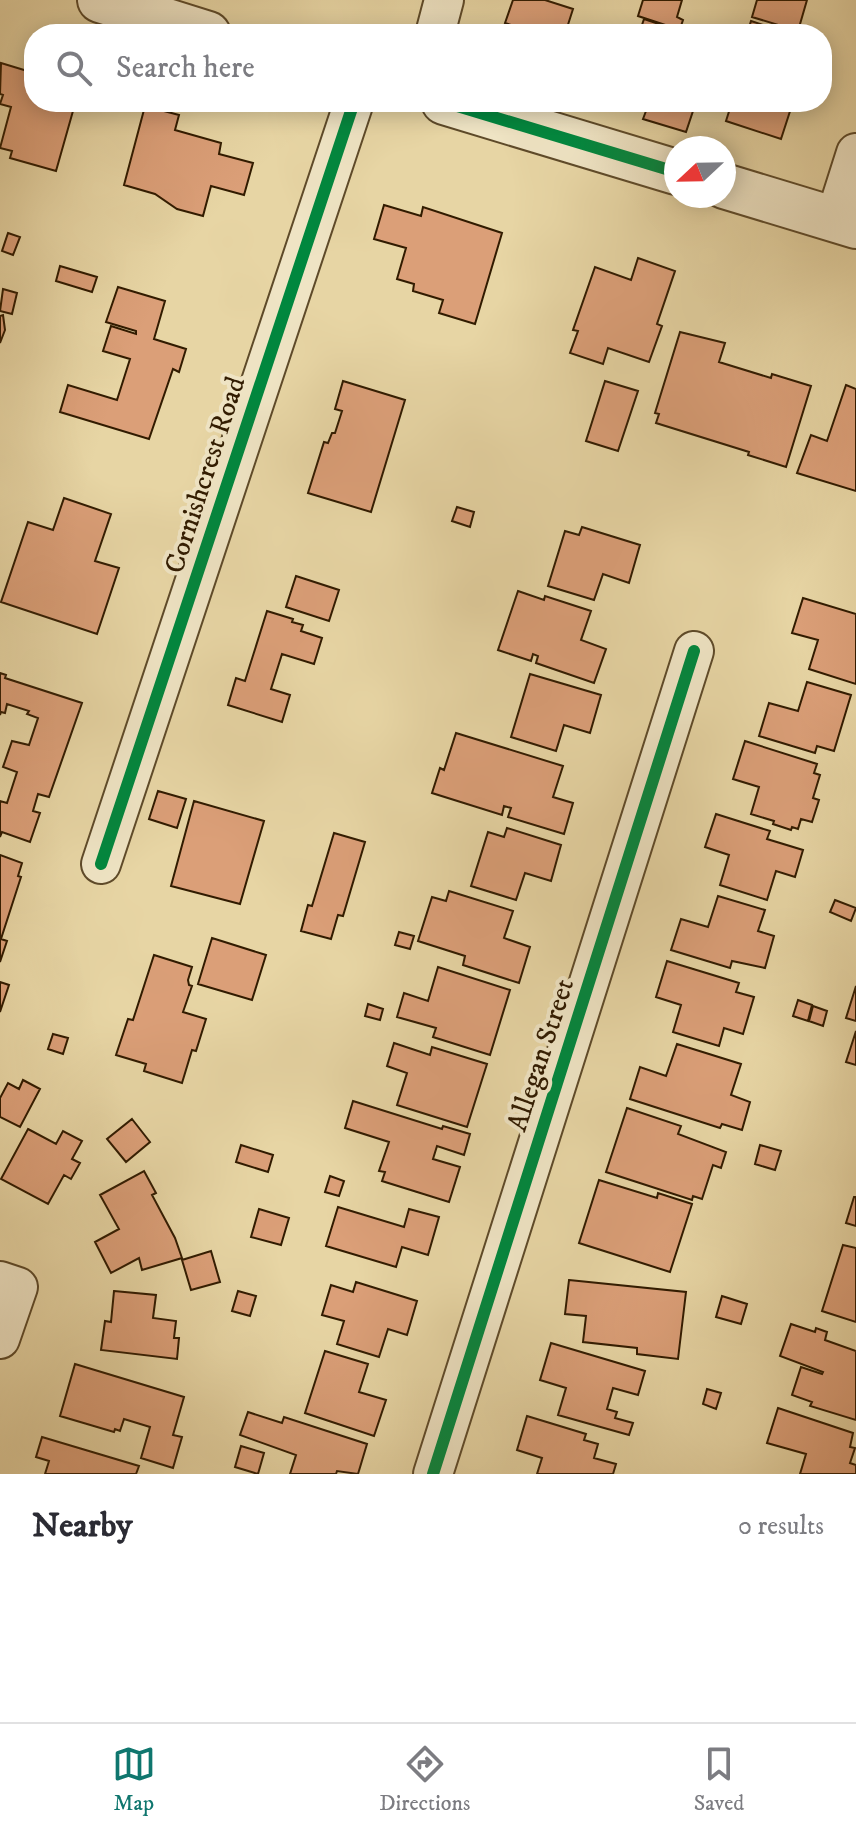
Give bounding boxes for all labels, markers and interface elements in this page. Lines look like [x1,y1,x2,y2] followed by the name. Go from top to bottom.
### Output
[24,24,832,112] search box
[52,46,96,90] icon: search
[116,50,255,87] text: Search here
[664,136,736,208] north arrow
[157,372,253,578] street label: Cornishcrest Road
[500,974,582,1136] street label: Allegan Street
[32,1505,133,1547] text: Nearby
[738,1510,824,1543] text: 0 results
[112,1742,156,1817] tab: Map
[379,1742,470,1817] tab: Directions
[694,1742,744,1817] tab: Saved

